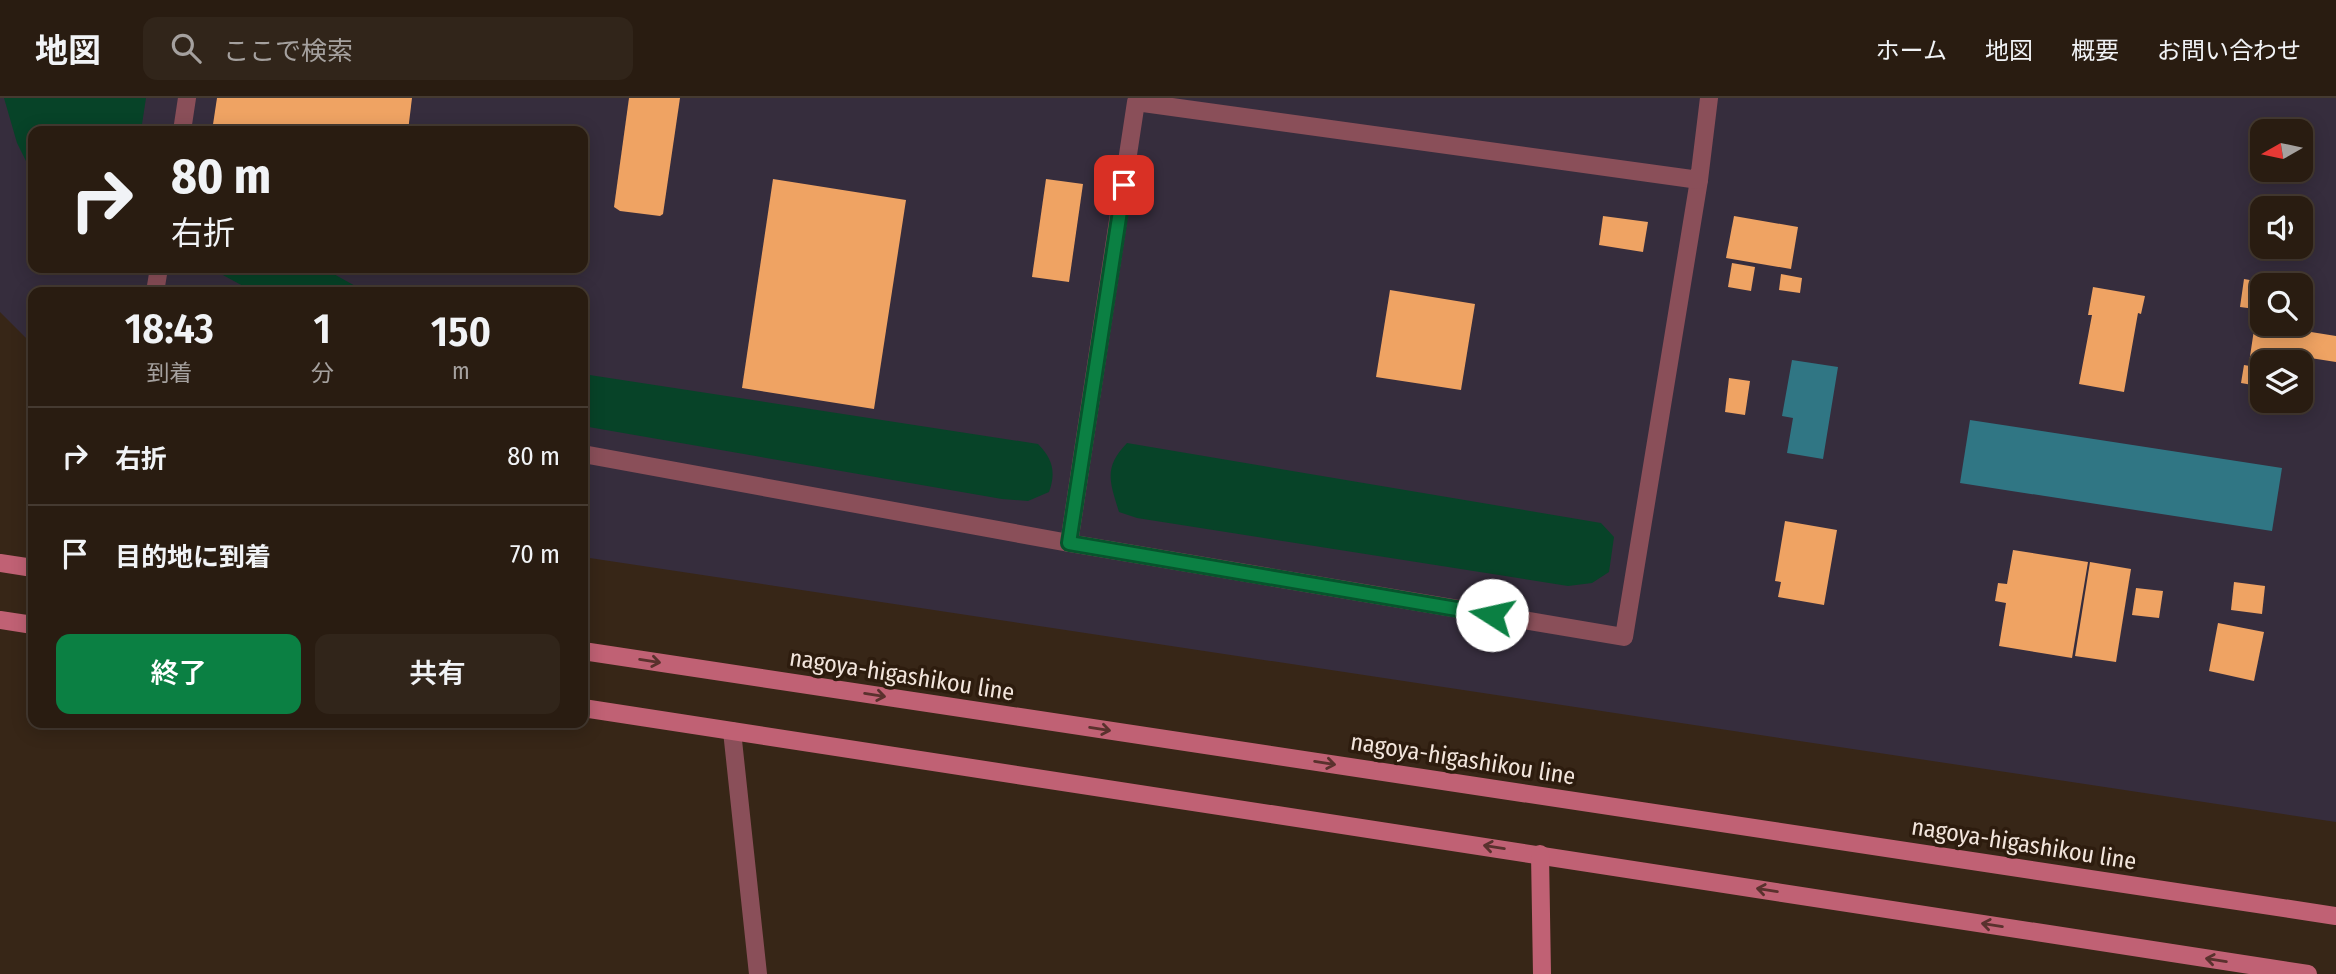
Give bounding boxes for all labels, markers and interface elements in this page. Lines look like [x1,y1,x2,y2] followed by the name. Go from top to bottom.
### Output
[143,17,633,80] search box
[167,29,205,67] icon: search
[35,31,101,71] text: 地図
[223,36,353,67] text: ここで検索
[1876,37,1947,65] text: ホーム
[1985,37,2033,65] text: 地図
[2071,37,2119,65] text: 概要
[2157,37,2301,65] text: お問い合わせ
[2250,119,2314,182] north arrow
[2250,119,2313,413] map controls
[171,147,271,206] text: 80 m
[56,154,147,245] icon: right
[1094,155,1154,215] pin
[1105,166,1143,204] icon: arrive
[2250,196,2313,259] button: sound
[171,214,235,252] text: 右折
[2250,273,2313,336] button: search
[125,304,214,354] text: 18:43
[314,304,331,354] text: 1
[431,307,491,357] text: 150
[2250,350,2313,413] button: layers
[452,357,470,385] text: m
[146,359,192,387] text: 到着
[311,359,334,387] text: 分
[56,437,94,475] icon: right
[507,441,560,472] text: 80 m
[115,444,167,475] text: 右折
[56,535,94,573] icon: arrive
[510,539,560,570] text: 70 m
[115,542,271,573] text: 目的地に到着
[1455,578,1529,652] position arrow
[56,634,301,714] button: 終了
[315,634,560,714] button: 共有
[788,643,1016,707] street label: nagoya-higashikou line
[638,655,661,668] one-way arrow
[863,689,886,702] one-way arrow
[1088,723,1111,736] one-way arrow
[1349,727,1577,791] street label: nagoya-higashikou line
[1313,757,1336,770] one-way arrow
[1910,812,2138,876] street label: nagoya-higashikou line
[1483,840,1506,853] one-way arrow
[1756,883,1779,896] one-way arrow
[1981,918,2004,931] one-way arrow
[2206,953,2228,966] one-way arrow

